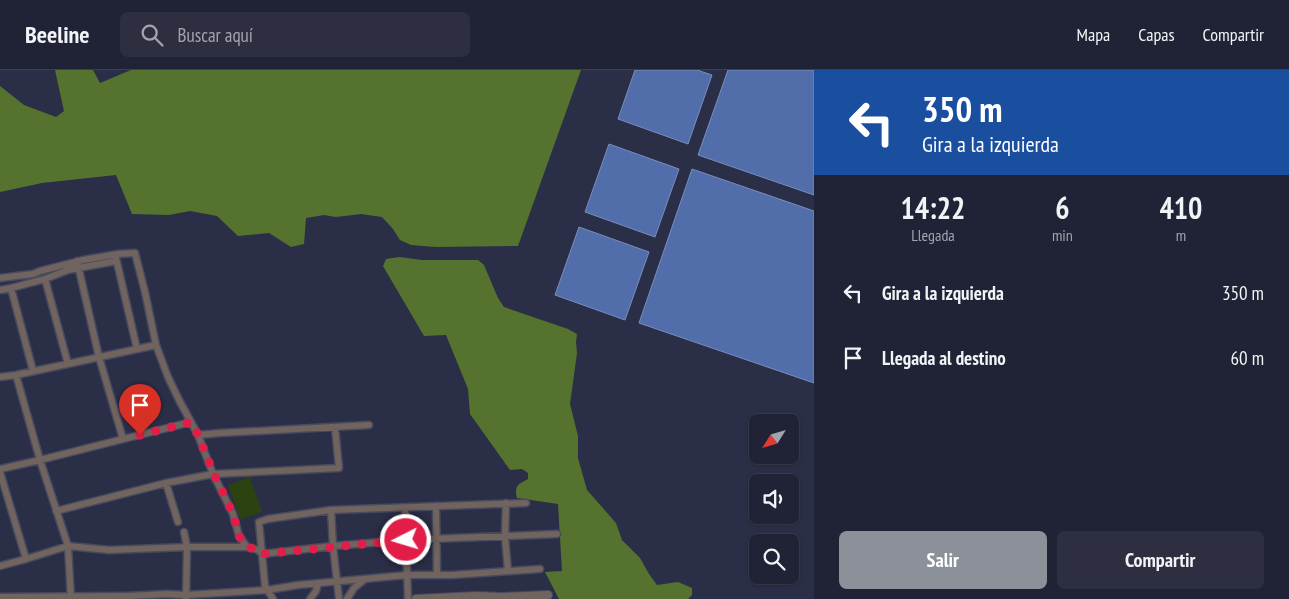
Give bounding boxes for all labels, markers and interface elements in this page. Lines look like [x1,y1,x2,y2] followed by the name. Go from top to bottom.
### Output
[120,12,470,57] search box
[25,19,90,50] text: Beeline
[138,21,166,49] icon: search
[178,23,253,47] text: Buscar aquí
[1077,23,1110,46] text: Mapa
[1138,23,1175,46] text: Capas
[1203,23,1264,46] text: Compartir
[922,86,1003,132] text: 350 m
[839,90,904,155] icon: left
[922,130,1059,158] text: Gira a la izquierda
[901,188,965,227] text: 14:22
[1055,188,1070,227] text: 6
[1159,188,1202,227] text: 410
[911,225,955,245] text: Llegada
[1052,225,1073,245] text: min
[1176,225,1186,245] text: m
[839,279,867,307] icon: left
[882,281,1004,305] text: Gira a la izquierda
[1222,281,1264,305] text: 350 m
[839,344,867,372] icon: arrive
[882,346,1006,370] text: Llegada al destino
[1231,346,1264,370] text: 60 m
[119,384,161,435] pin
[126,391,154,419] icon: arrive
[749,414,799,464] north arrow
[749,414,799,584] map controls
[749,474,799,524] button: sound
[379,513,431,565] position arrow
[839,531,1047,589] button: Salir
[1057,531,1264,589] button: Compartir
[749,534,799,584] button: search

